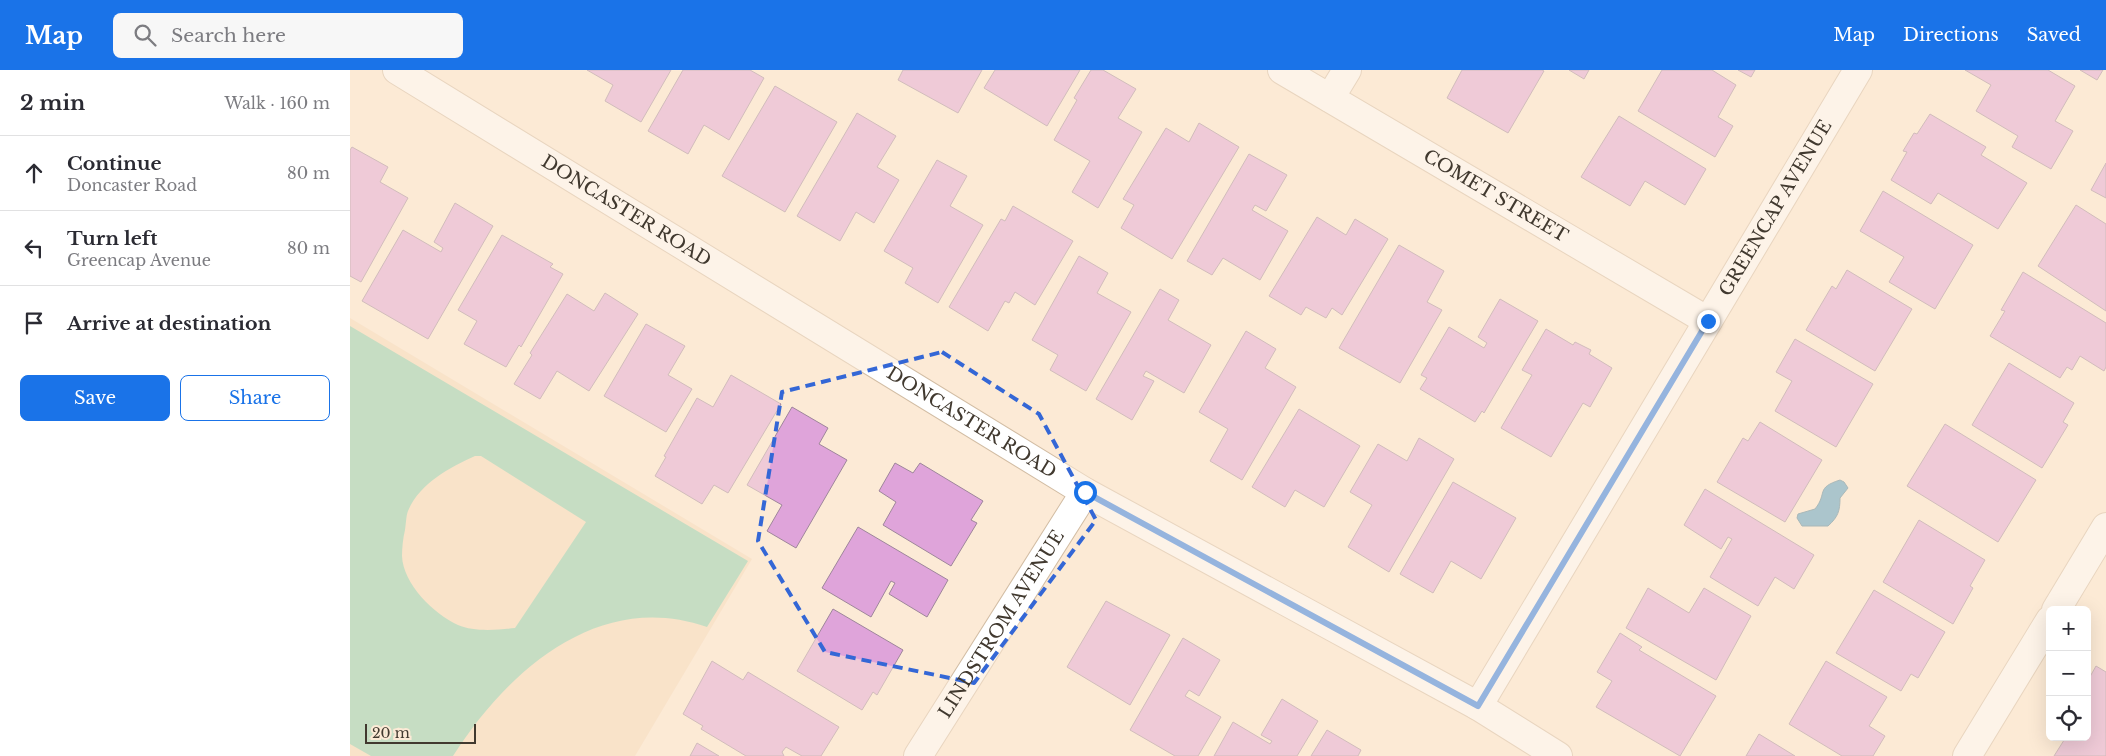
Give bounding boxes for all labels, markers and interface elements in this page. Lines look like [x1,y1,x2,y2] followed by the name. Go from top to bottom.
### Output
[113,13,463,58] search box
[25,21,83,50] text: Map
[131,21,159,49] icon: search
[171,24,286,47] text: Search here
[1833,24,1875,46] text: Map
[1903,24,1999,46] text: Directions
[2027,24,2081,46] text: Saved
[20,90,85,116] text: 2 min
[225,93,330,113] text: Walk · 160 m
[1714,116,1837,300] street label: GREENCAP AVENUE
[1420,145,1572,247] street label: COMET STREET
[537,150,715,271] street label: DONCASTER ROAD
[67,152,162,175] text: Continue
[20,159,48,187] icon: ahead
[287,163,330,183] text: 80 m
[67,175,197,195] text: Doncaster Road
[67,227,158,250] text: Turn left
[20,234,48,262] icon: left
[287,238,330,258] text: 80 m
[67,250,211,270] text: Greencap Avenue
[20,309,48,337] icon: arrive
[1697,310,1720,333] route end
[67,312,271,335] text: Arrive at destination
[883,362,1060,483] street label: DONCASTER ROAD
[20,375,170,421] button: Save
[180,375,330,421] button: Share
[1074,481,1097,504] route start
[934,526,1069,722] street label: LINDSTROM AVENUE
[2046,606,2091,741] map controls
[2046,606,2091,651] button: +
[2046,651,2091,696] button: −
[2046,696,2091,741] button: locate
[365,721,476,744] scale bar
[372,724,410,742] text: 20 m

